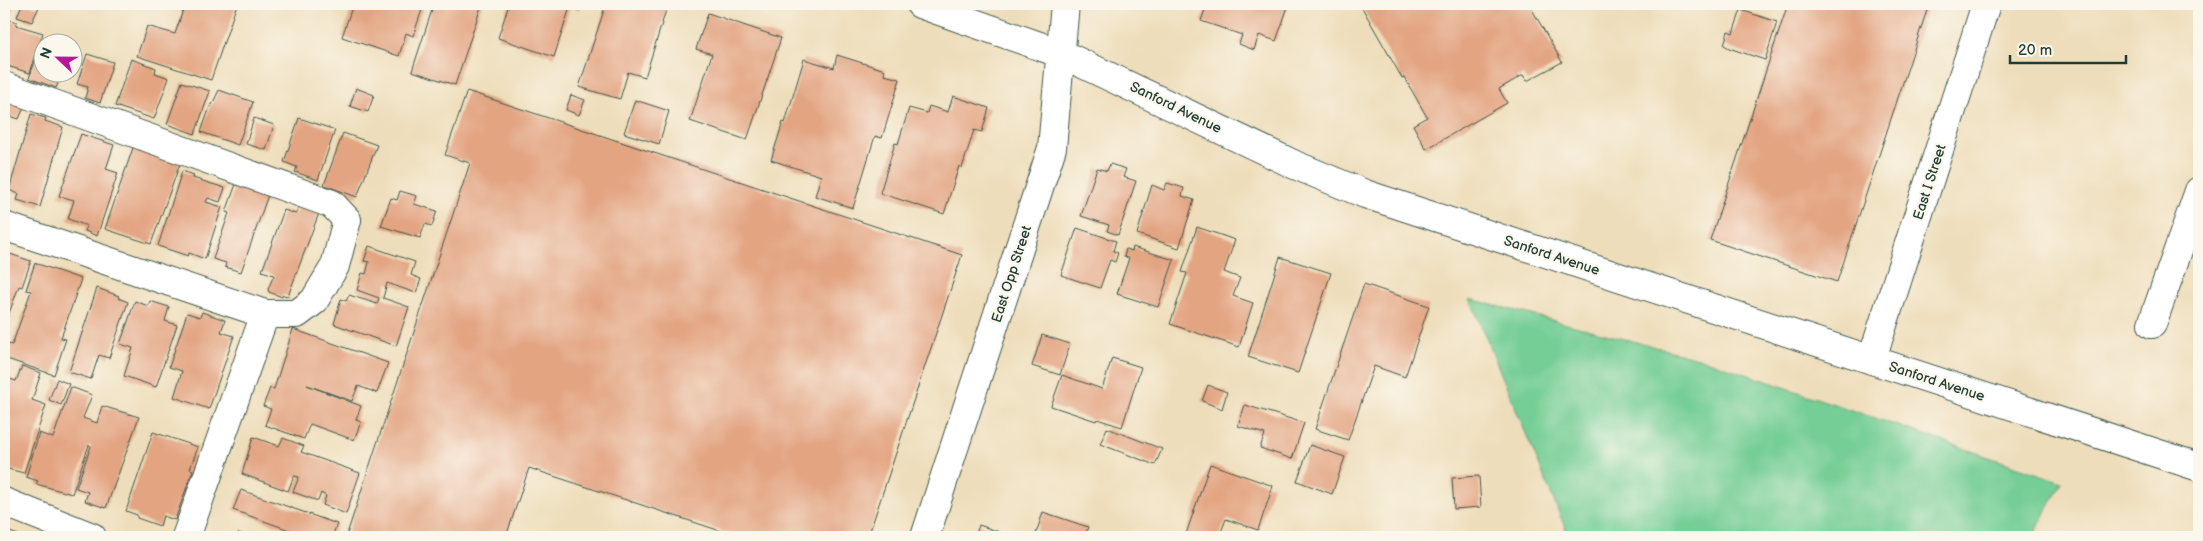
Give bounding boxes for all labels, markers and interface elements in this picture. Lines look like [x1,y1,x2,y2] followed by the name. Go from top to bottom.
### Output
[32,32,82,82] north arrow
[2010,32,2127,64] scale bar
[2018,41,2052,60] text: 20 m
[37,45,56,61] text: N
[1127,78,1224,137] street label: Sanford Avenue
[1909,142,1950,222] street label: East I Street
[988,223,1035,325] street label: East Opp Street
[1502,232,1602,279] street label: Sanford Avenue
[1887,358,1987,405] street label: Sanford Avenue

